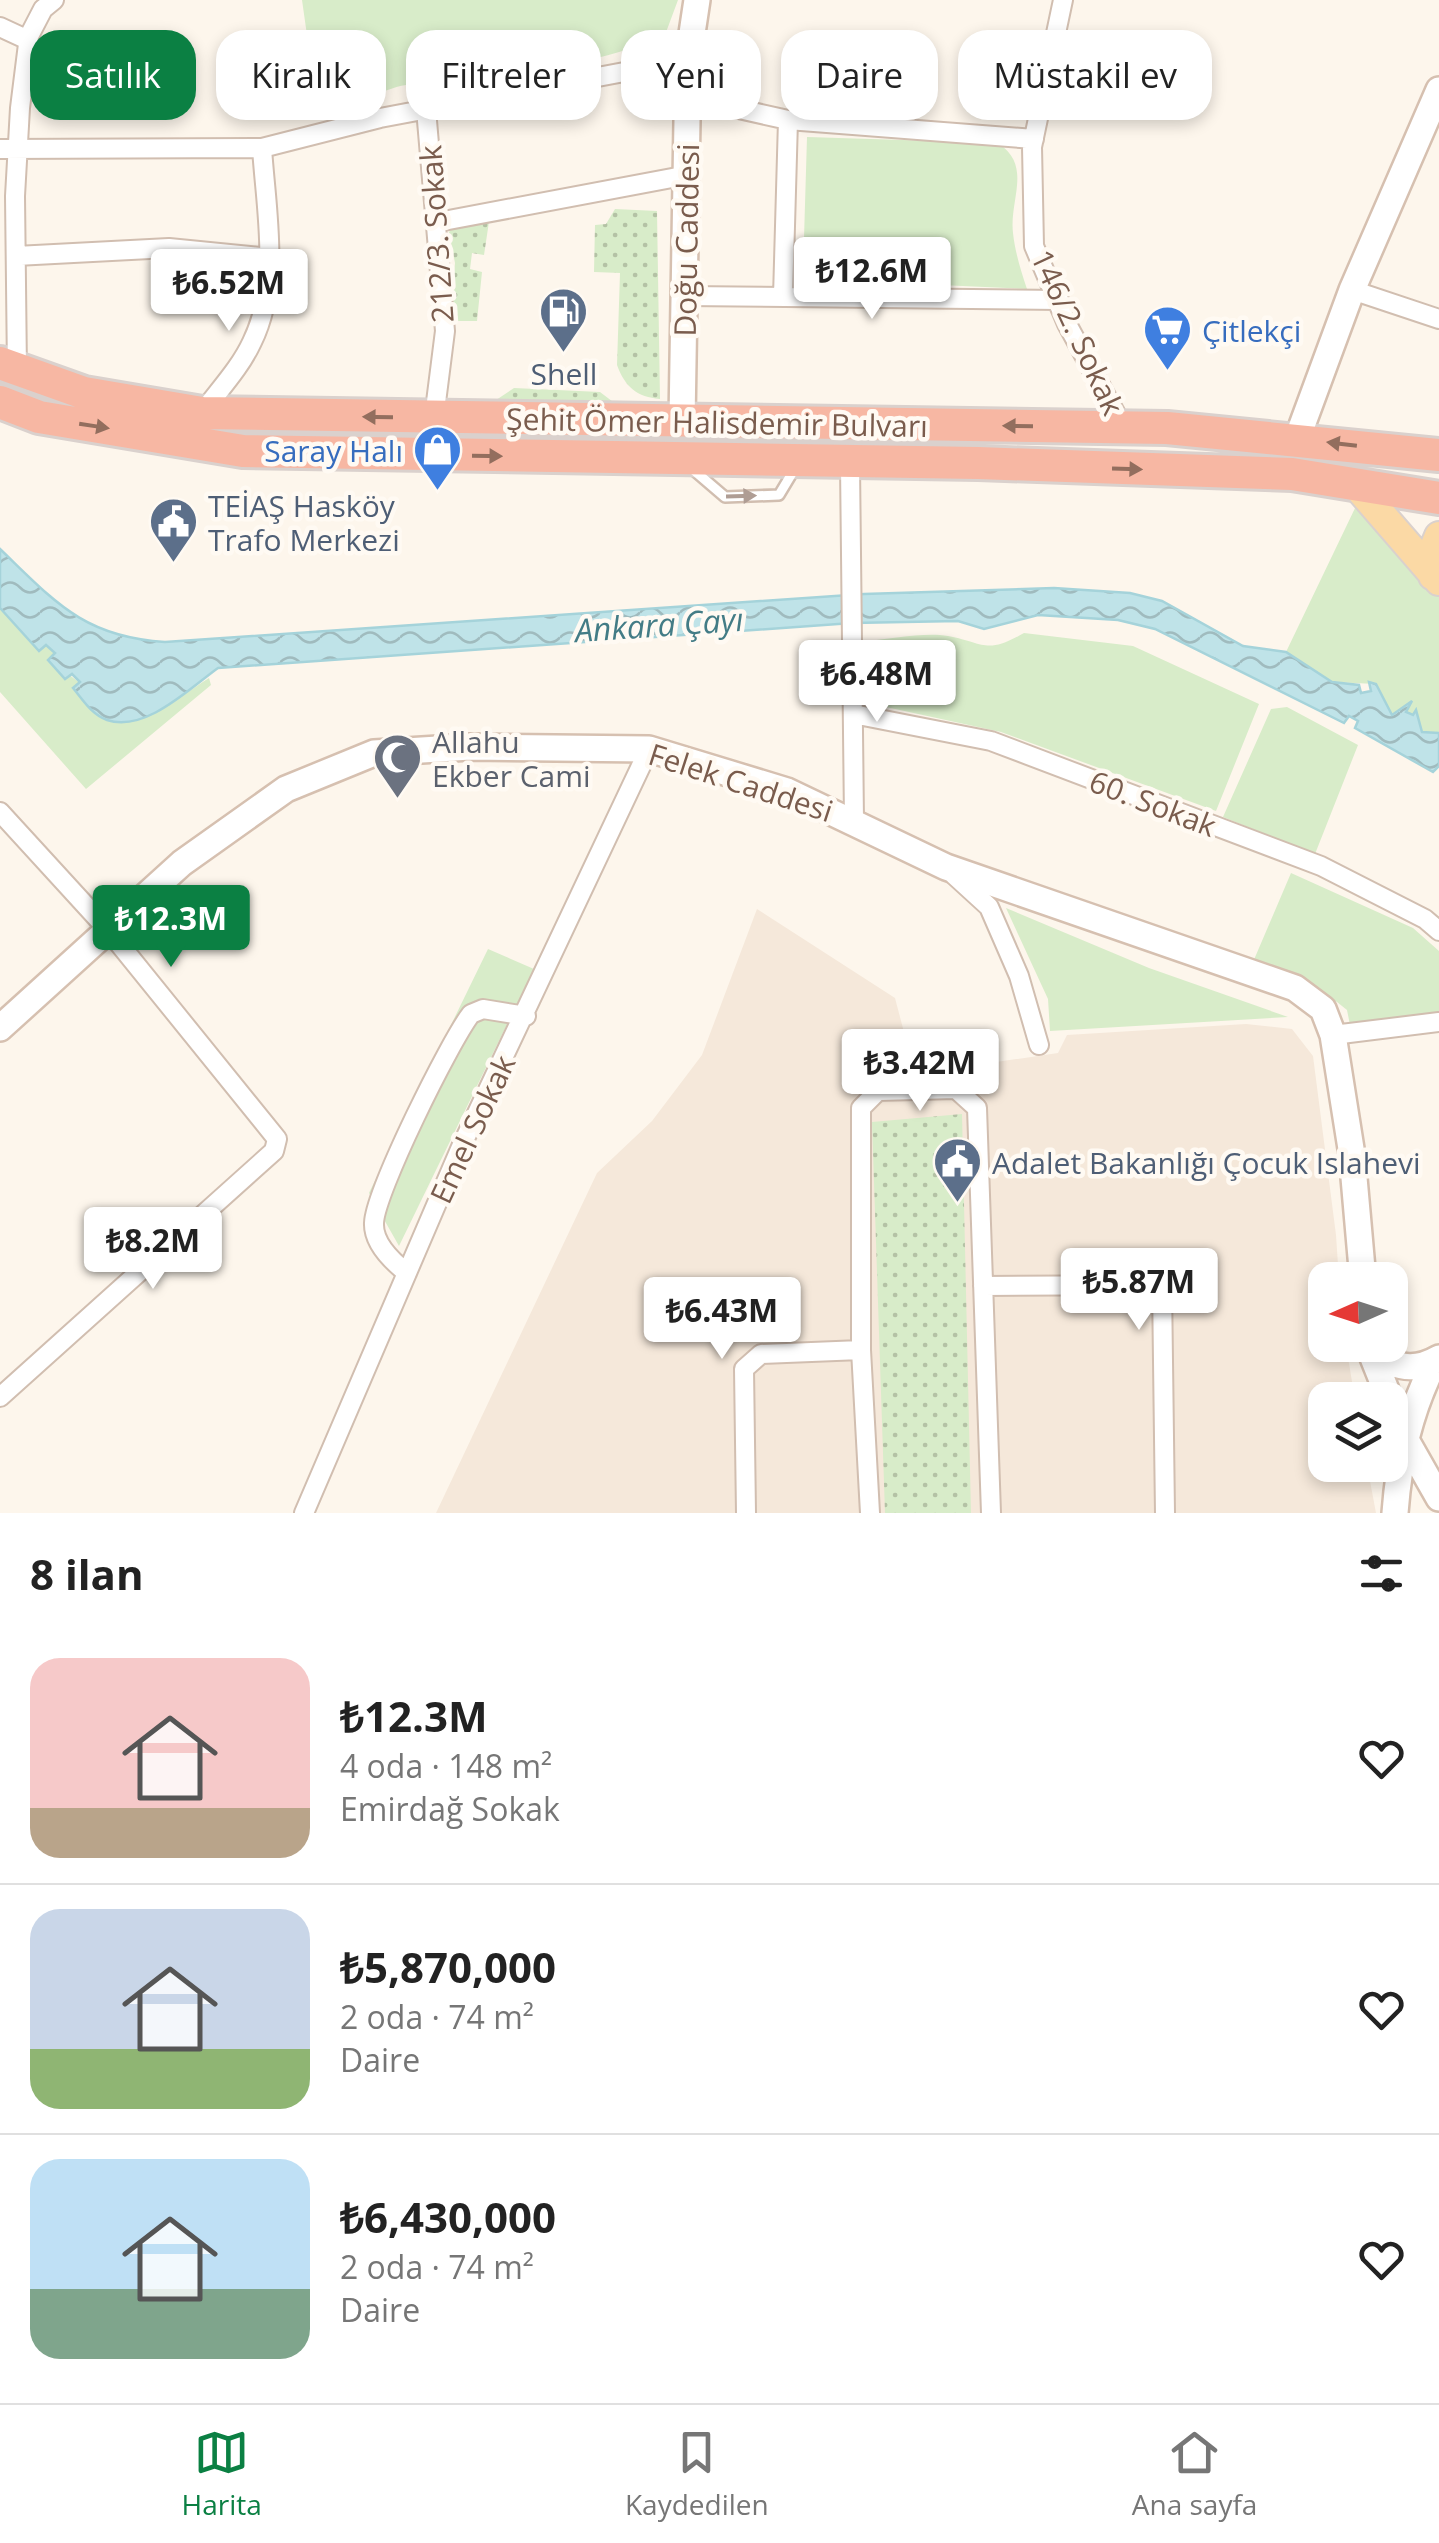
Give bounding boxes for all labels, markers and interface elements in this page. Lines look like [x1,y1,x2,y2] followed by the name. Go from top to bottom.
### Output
[30,30,196,120] chip: Satılık
[216,30,386,120] chip: Kiralık
[406,30,601,120] chip: Filtreler
[621,30,761,120] chip: Yeni
[781,30,938,120] chip: Daire
[958,30,1212,120] chip: Müstakil ev
[664,143,708,337] street label: Doğu Caddesi
[409,144,463,324] street label: 212/3. Sokak
[791,237,953,322] pin: ₺12.6M
[1022,243,1134,422] street label: 146/2. Sokak
[816,248,928,291] text: ₺12.6M
[148,249,310,334] pin: ₺6.52M
[173,260,285,303] text: ₺6.52M
[538,286,590,354] fuel station icon: Shell
[1141,304,1193,372] supermarket icon: Çitlekçi
[1202,310,1301,351] place label: Çitlekçi
[531,353,597,394] place label: Shell
[506,398,928,446] street label: Şehit Ömer Halisdemir Bulvarı
[362,409,394,425] one-way arrow
[1001,418,1033,434] one-way arrow
[79,419,110,434] one-way arrow
[412,424,464,492] shop icon: Saray Halı
[264,430,403,471] place label: Saray Halı
[1326,436,1358,452] one-way arrow
[471,448,503,464] one-way arrow
[1111,461,1143,477] one-way arrow
[208,485,400,560] place label: TEİAŞ Hasköy Trafo Merkezi
[726,488,758,504] one-way arrow
[147,496,199,564] public building icon: TEİAŞ Hasköy Trafo Merkezi
[571,597,745,651] water label: Ankara Çayı
[796,640,958,725] pin: ₺6.48M
[821,651,933,694] text: ₺6.48M
[432,721,591,796] place label: Allahu Ekber Cami
[371,732,423,800] mosque icon: Allahu Ekber Cami
[644,733,838,831] street label: Felek Caddesi
[1084,760,1222,846] street label: 60. Sokak
[90,885,252,970] pin: ₺12.3M
[115,896,227,939] text: ₺12.3M
[839,1029,1001,1114] pin: ₺3.42M
[864,1040,976,1083] text: ₺3.42M
[420,1048,524,1210] street label: Emel Sokak
[931,1136,983,1204] public building icon: Adalet Bakanlığı Çocuk Islahevi
[992,1142,1421,1183] place label: Adalet Bakanlığı Çocuk Islahevi
[83,1207,223,1292] pin: ₺8.2M
[106,1218,200,1261] text: ₺8.2M
[1058,1248,1220,1333] pin: ₺5.87M
[1083,1259,1195,1302] text: ₺5.87M
[1308,1262,1408,1362] north arrow
[1308,1262,1408,1482] map controls
[641,1277,803,1362] pin: ₺6.43M
[666,1288,778,1331] text: ₺6.43M
[1308,1382,1408,1482] button: layers
[30,1545,144,1602] text: 8 ilan
[1354,1546,1409,1601] icon: filters
[340,1687,488,1744] text: ₺12.3M
[110,1698,230,1818] icon: home
[1354,1731,1409,1786] icon: heart
[340,1744,552,1787] text: 4 oda · 148 m²
[340,1787,560,1830] text: Emirdağ Sokak
[340,1938,556,1995] text: ₺5,870,000
[110,1949,230,2069] icon: home
[1354,1982,1409,2037] icon: heart
[340,1995,534,2038] text: 2 oda · 74 m²
[340,2038,420,2081] text: Daire
[340,2188,556,2245] text: ₺6,430,000
[110,2199,230,2319] icon: home
[1354,2232,1409,2287] icon: heart
[340,2245,534,2288] text: 2 oda · 74 m²
[340,2288,420,2331] text: Daire
[182,2425,262,2523] tab: Harita
[625,2425,769,2523] tab: Kaydedilen
[1132,2425,1257,2523] tab: Ana sayfa

